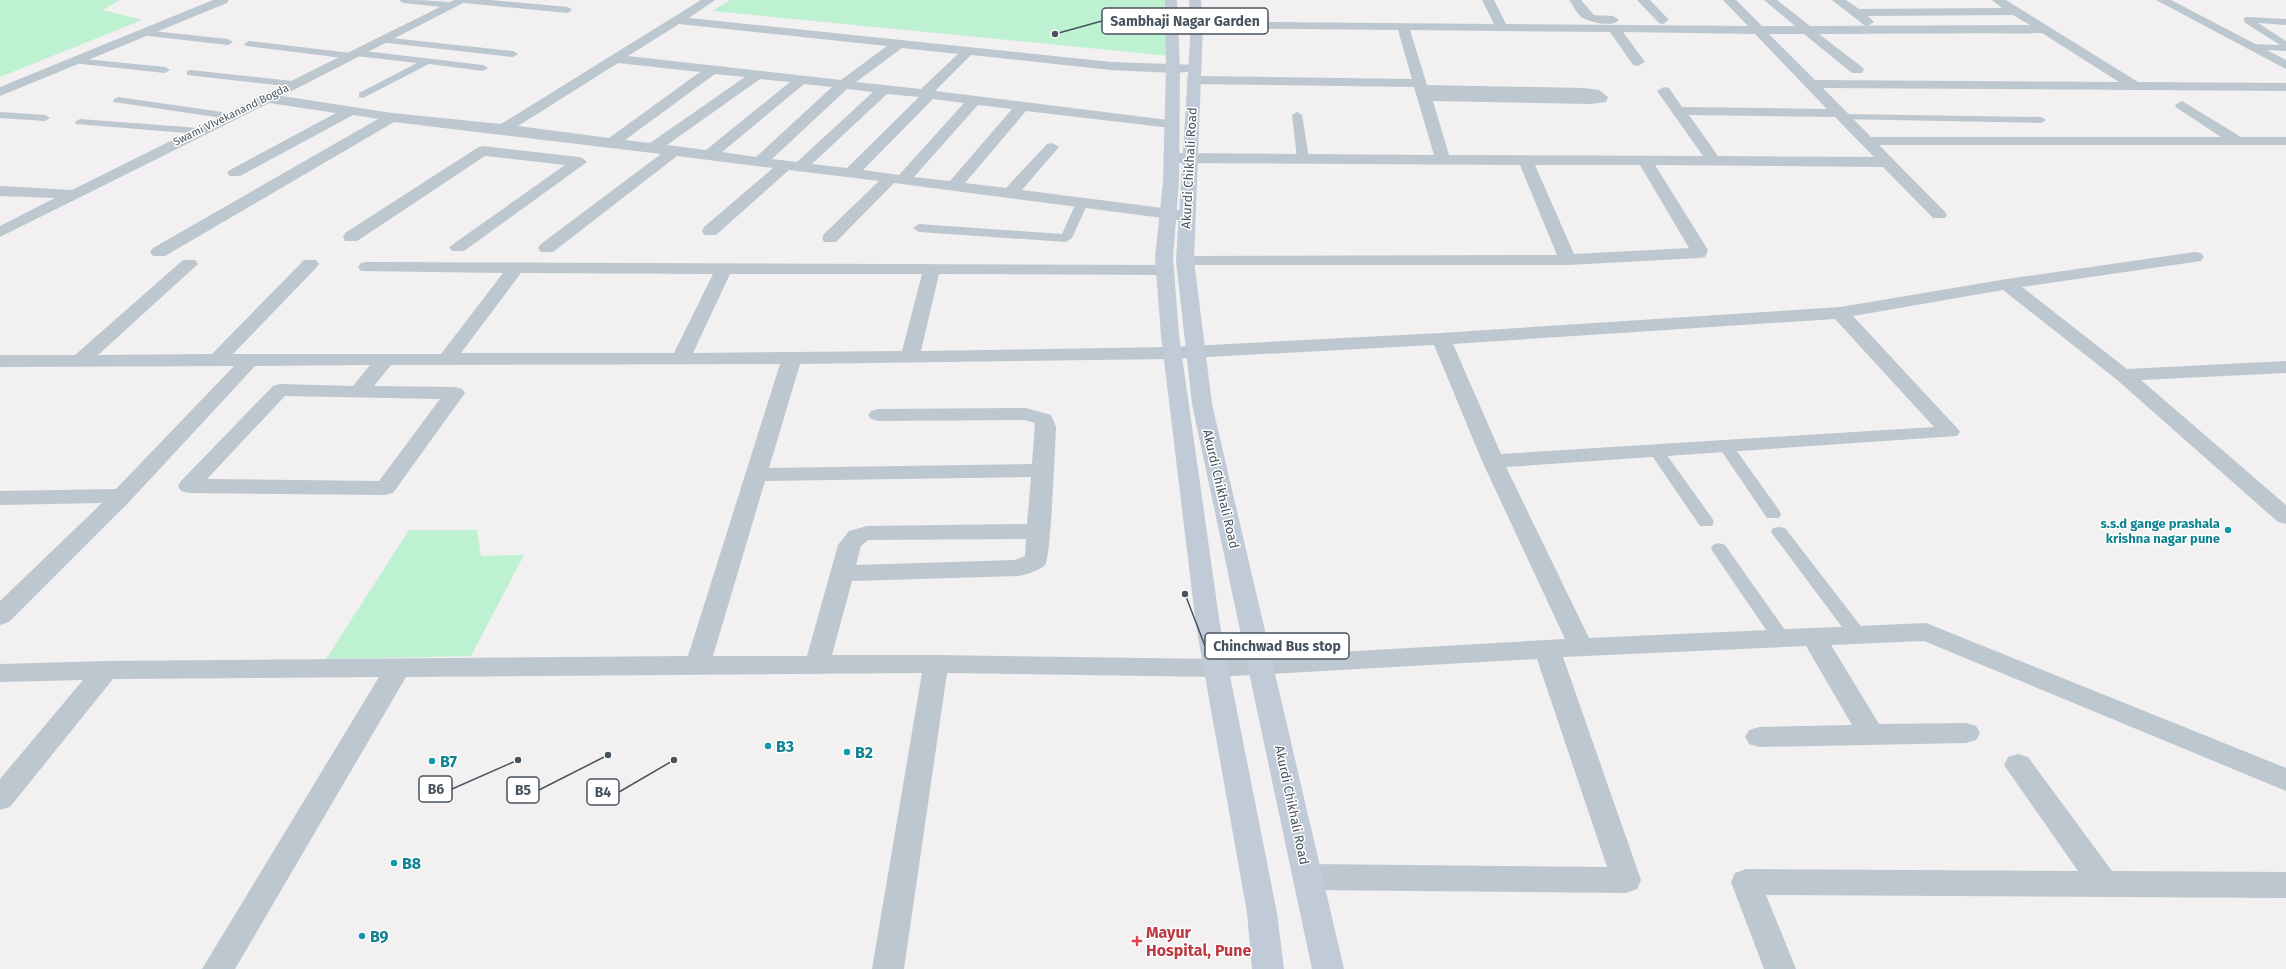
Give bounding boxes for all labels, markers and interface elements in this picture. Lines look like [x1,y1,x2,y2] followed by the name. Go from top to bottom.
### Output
[1102,8,1268,34] callout: Sambhaji Nagar Garden
[1110,13,1260,30] text: Sambhaji Nagar Garden
[171,81,291,149] street label: Swami VIvekanand Bogda
[1178,107,1200,229] street label: Akurdi Chikhali Road
[1200,428,1242,550] street label: Akurdi Chikhali Road
[2101,516,2220,546] place label: s.s.d gange prashala krishna nagar pune
[2223,525,2233,535] marker: s.s.d gange prashala krishna nagar pune
[1205,633,1349,659] callout: Chinchwad Bus stop
[1213,638,1341,655] text: Chinchwad Bus stop
[776,737,794,756] place label: B3
[763,741,773,751] marker: B3
[855,743,873,762] place label: B2
[1272,744,1312,866] street label: Akurdi Chikhali Road
[842,747,852,757] marker: B2
[440,752,457,771] place label: B7
[427,756,437,766] marker: B7
[419,776,452,802] callout: B6
[507,777,539,803] callout: B5
[587,779,619,805] callout: B4
[428,781,444,798] text: B6
[515,782,531,799] text: B5
[595,784,611,801] text: B4
[402,854,421,873] place label: B8
[389,858,399,868] marker: B8
[1146,923,1251,960] place label: Mayur Hospital, Pune
[370,927,389,946] place label: B9
[357,931,367,941] marker: B9
[1131,935,1143,947] marker: Mayur Hospital, Pune

